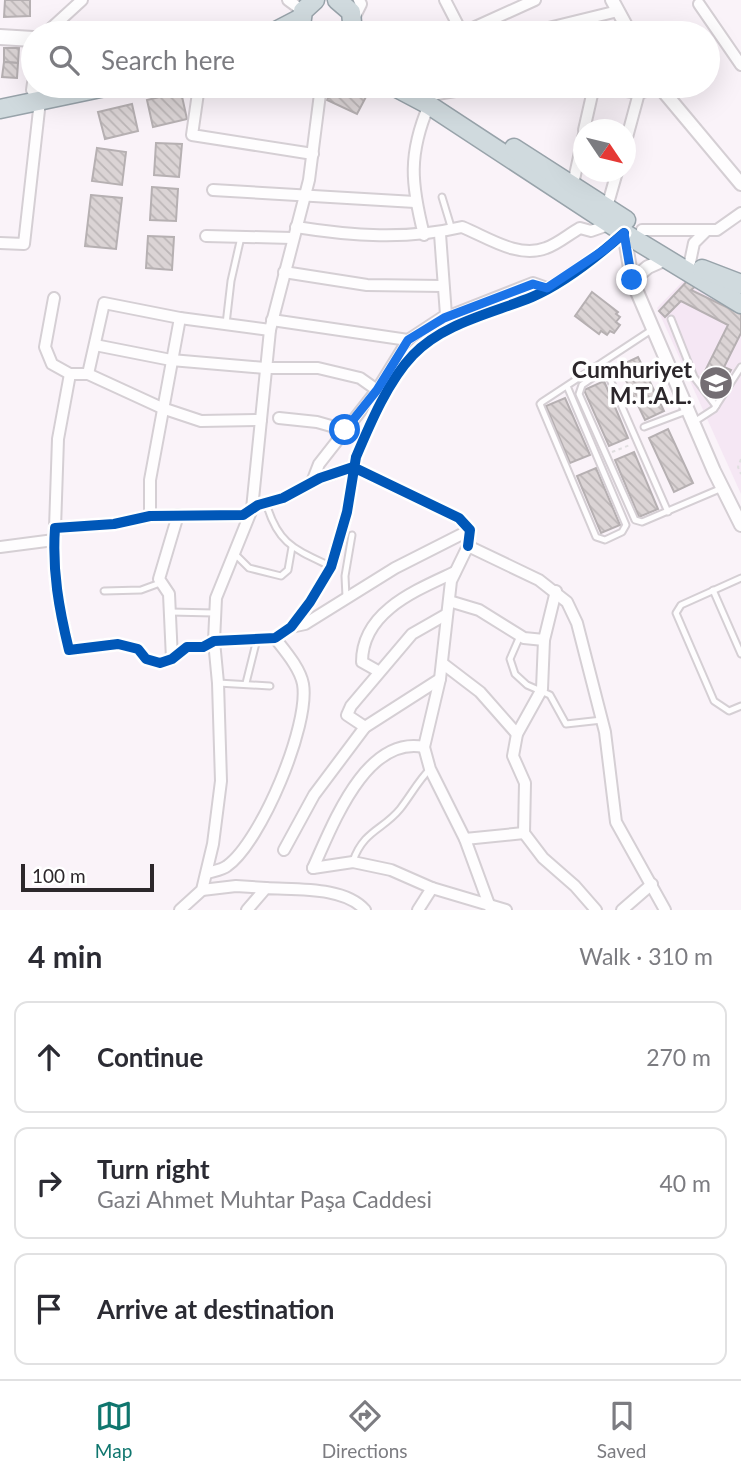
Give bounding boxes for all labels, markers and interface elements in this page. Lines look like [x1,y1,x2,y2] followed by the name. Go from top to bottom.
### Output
[21,21,720,98] search box
[45,41,83,79] icon: search
[101,44,235,76] text: Search here
[573,119,636,182] north arrow
[616,264,647,295] route end
[572,355,692,409] place label: Cumhuriyet M.T.A.L.
[697,364,735,402] school or university icon: Cumhuriyet M.T.A.L.
[329,414,360,445] route start
[21,861,154,893] scale bar
[32,864,86,887] text: 100 m
[28,938,102,974] text: 4 min
[579,942,713,970] text: Walk · 310 m
[30,1038,68,1076] icon: ahead
[97,1041,203,1073] text: Continue
[646,1043,711,1071] text: 270 m
[97,1153,210,1185] text: Turn right
[30,1164,68,1202] icon: right
[660,1169,711,1197] text: 40 m
[97,1185,432,1213] text: Gazi Ahmet Muhtar Paşa Caddesi
[30,1290,68,1328] icon: arrive
[97,1293,334,1325] text: Arrive at destination
[95,1397,133,1462] tab: Map
[322,1397,408,1462] tab: Directions
[597,1397,646,1462] tab: Saved

